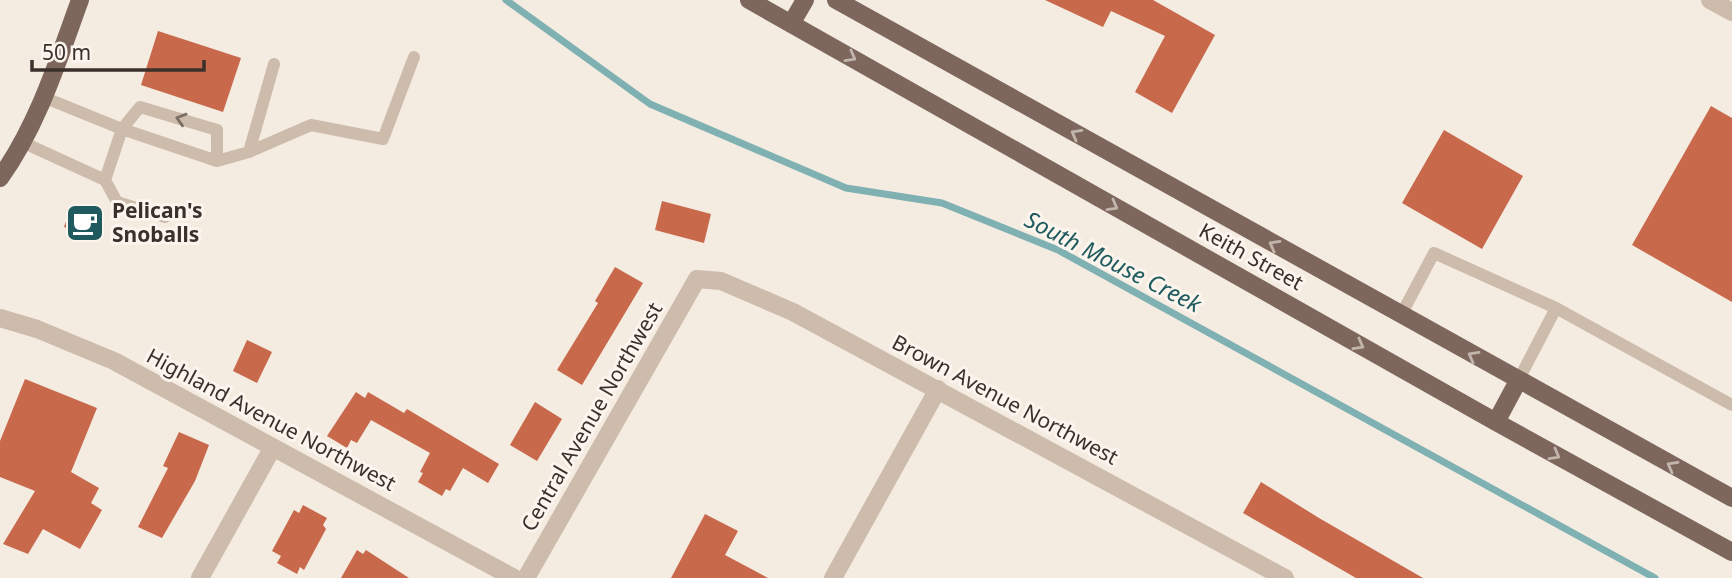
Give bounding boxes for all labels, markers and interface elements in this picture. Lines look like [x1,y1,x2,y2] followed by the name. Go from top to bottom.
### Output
[32,28,203,72] scale bar
[42,38,91,66] text: 50 m
[843,49,856,62] one-way arrow
[175,113,187,128] one-way arrow
[1070,129,1083,142] one-way arrow
[112,196,202,248] place label: Pelican's Snoballs
[1105,198,1118,211] one-way arrow
[64,202,106,244] cafe icon: Pelican's Snoballs
[1020,203,1209,320] water label: South Mouse Creek
[1194,216,1309,296] street label: Keith Street
[1269,240,1282,253] one-way arrow
[514,297,668,536] street label: Central Avenue Northwest
[888,328,1124,471] street label: Brown Avenue Northwest
[1352,337,1364,350] one-way arrow
[142,341,401,497] street label: Highland Avenue Northwest
[1468,351,1480,364] one-way arrow
[1548,447,1561,460] one-way arrow
[1667,460,1679,474] one-way arrow

